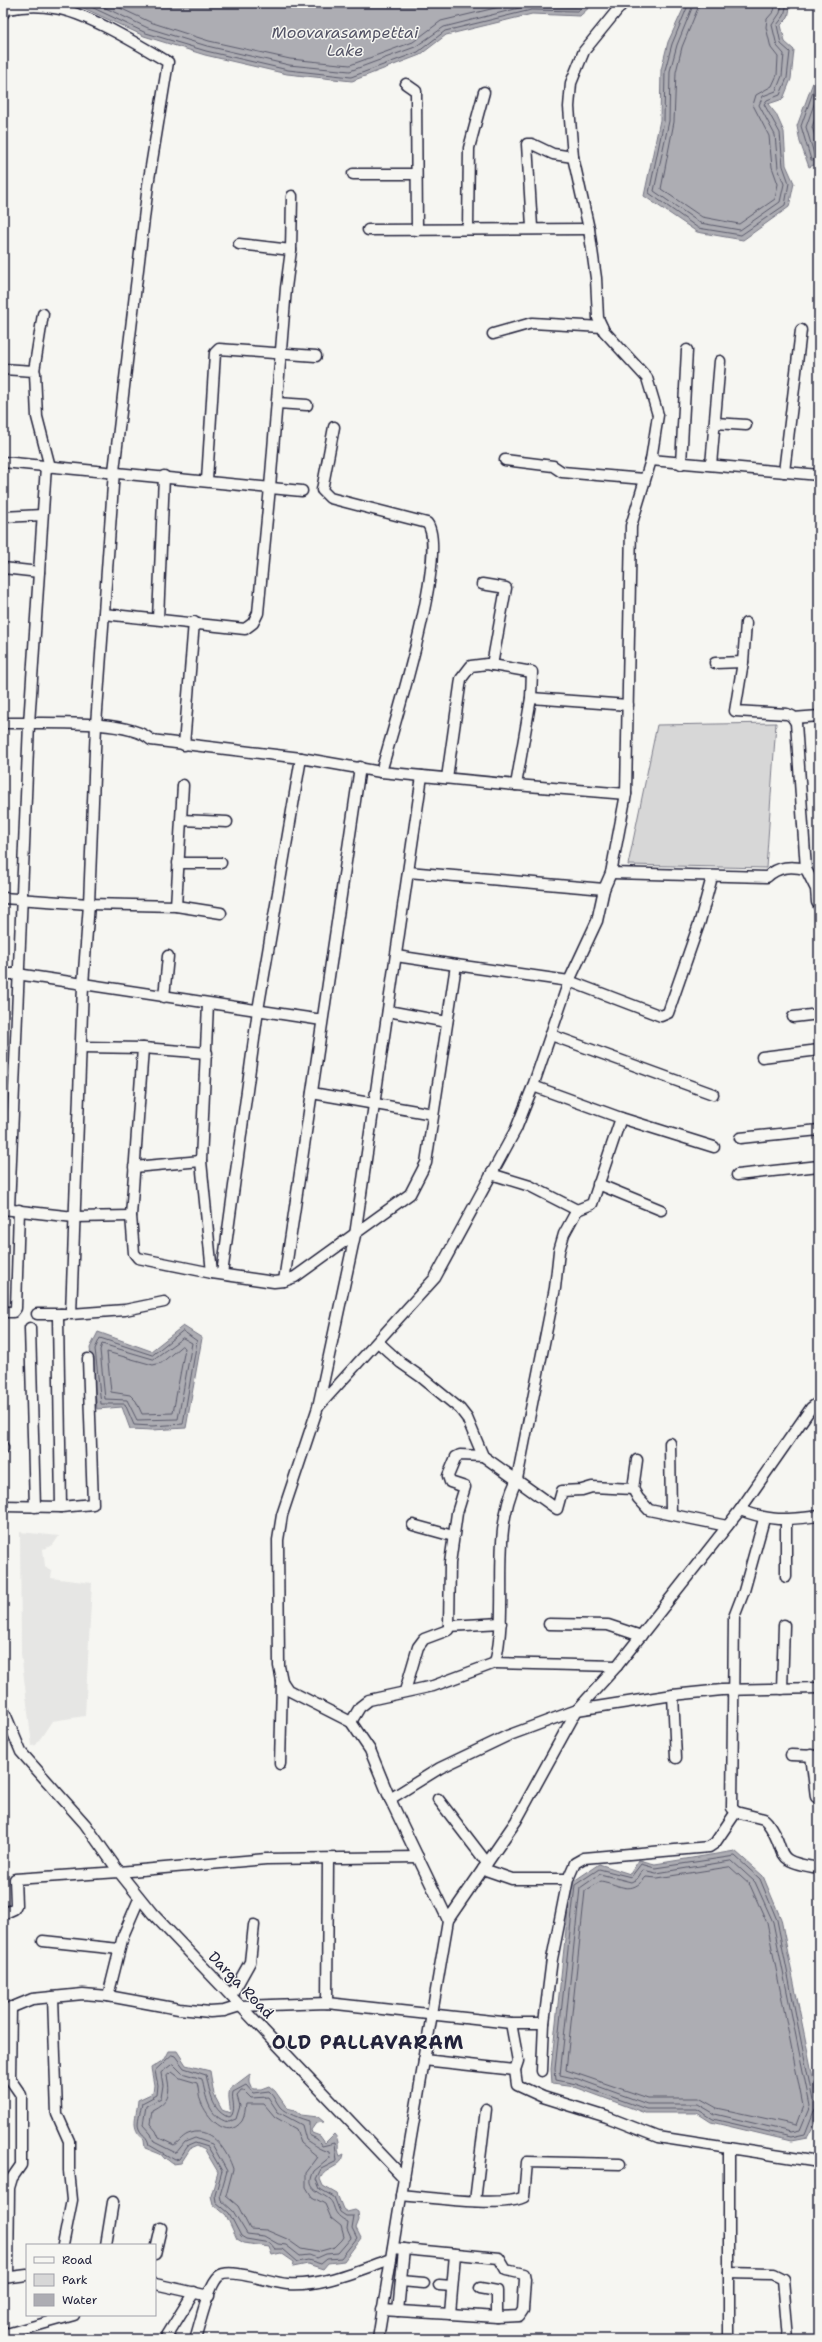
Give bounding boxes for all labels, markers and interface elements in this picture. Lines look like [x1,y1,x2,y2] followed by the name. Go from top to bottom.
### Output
[272,22,419,61] water label: Moovarasampettai Lake
[204,1947,279,2023] street label: Darga Road
[272,2030,464,2055] district label: OLD PALLAVARAM
[26,2244,156,2316] legend
[62,2252,93,2268] text: Road
[62,2272,88,2288] text: Park
[62,2292,98,2308] text: Water

